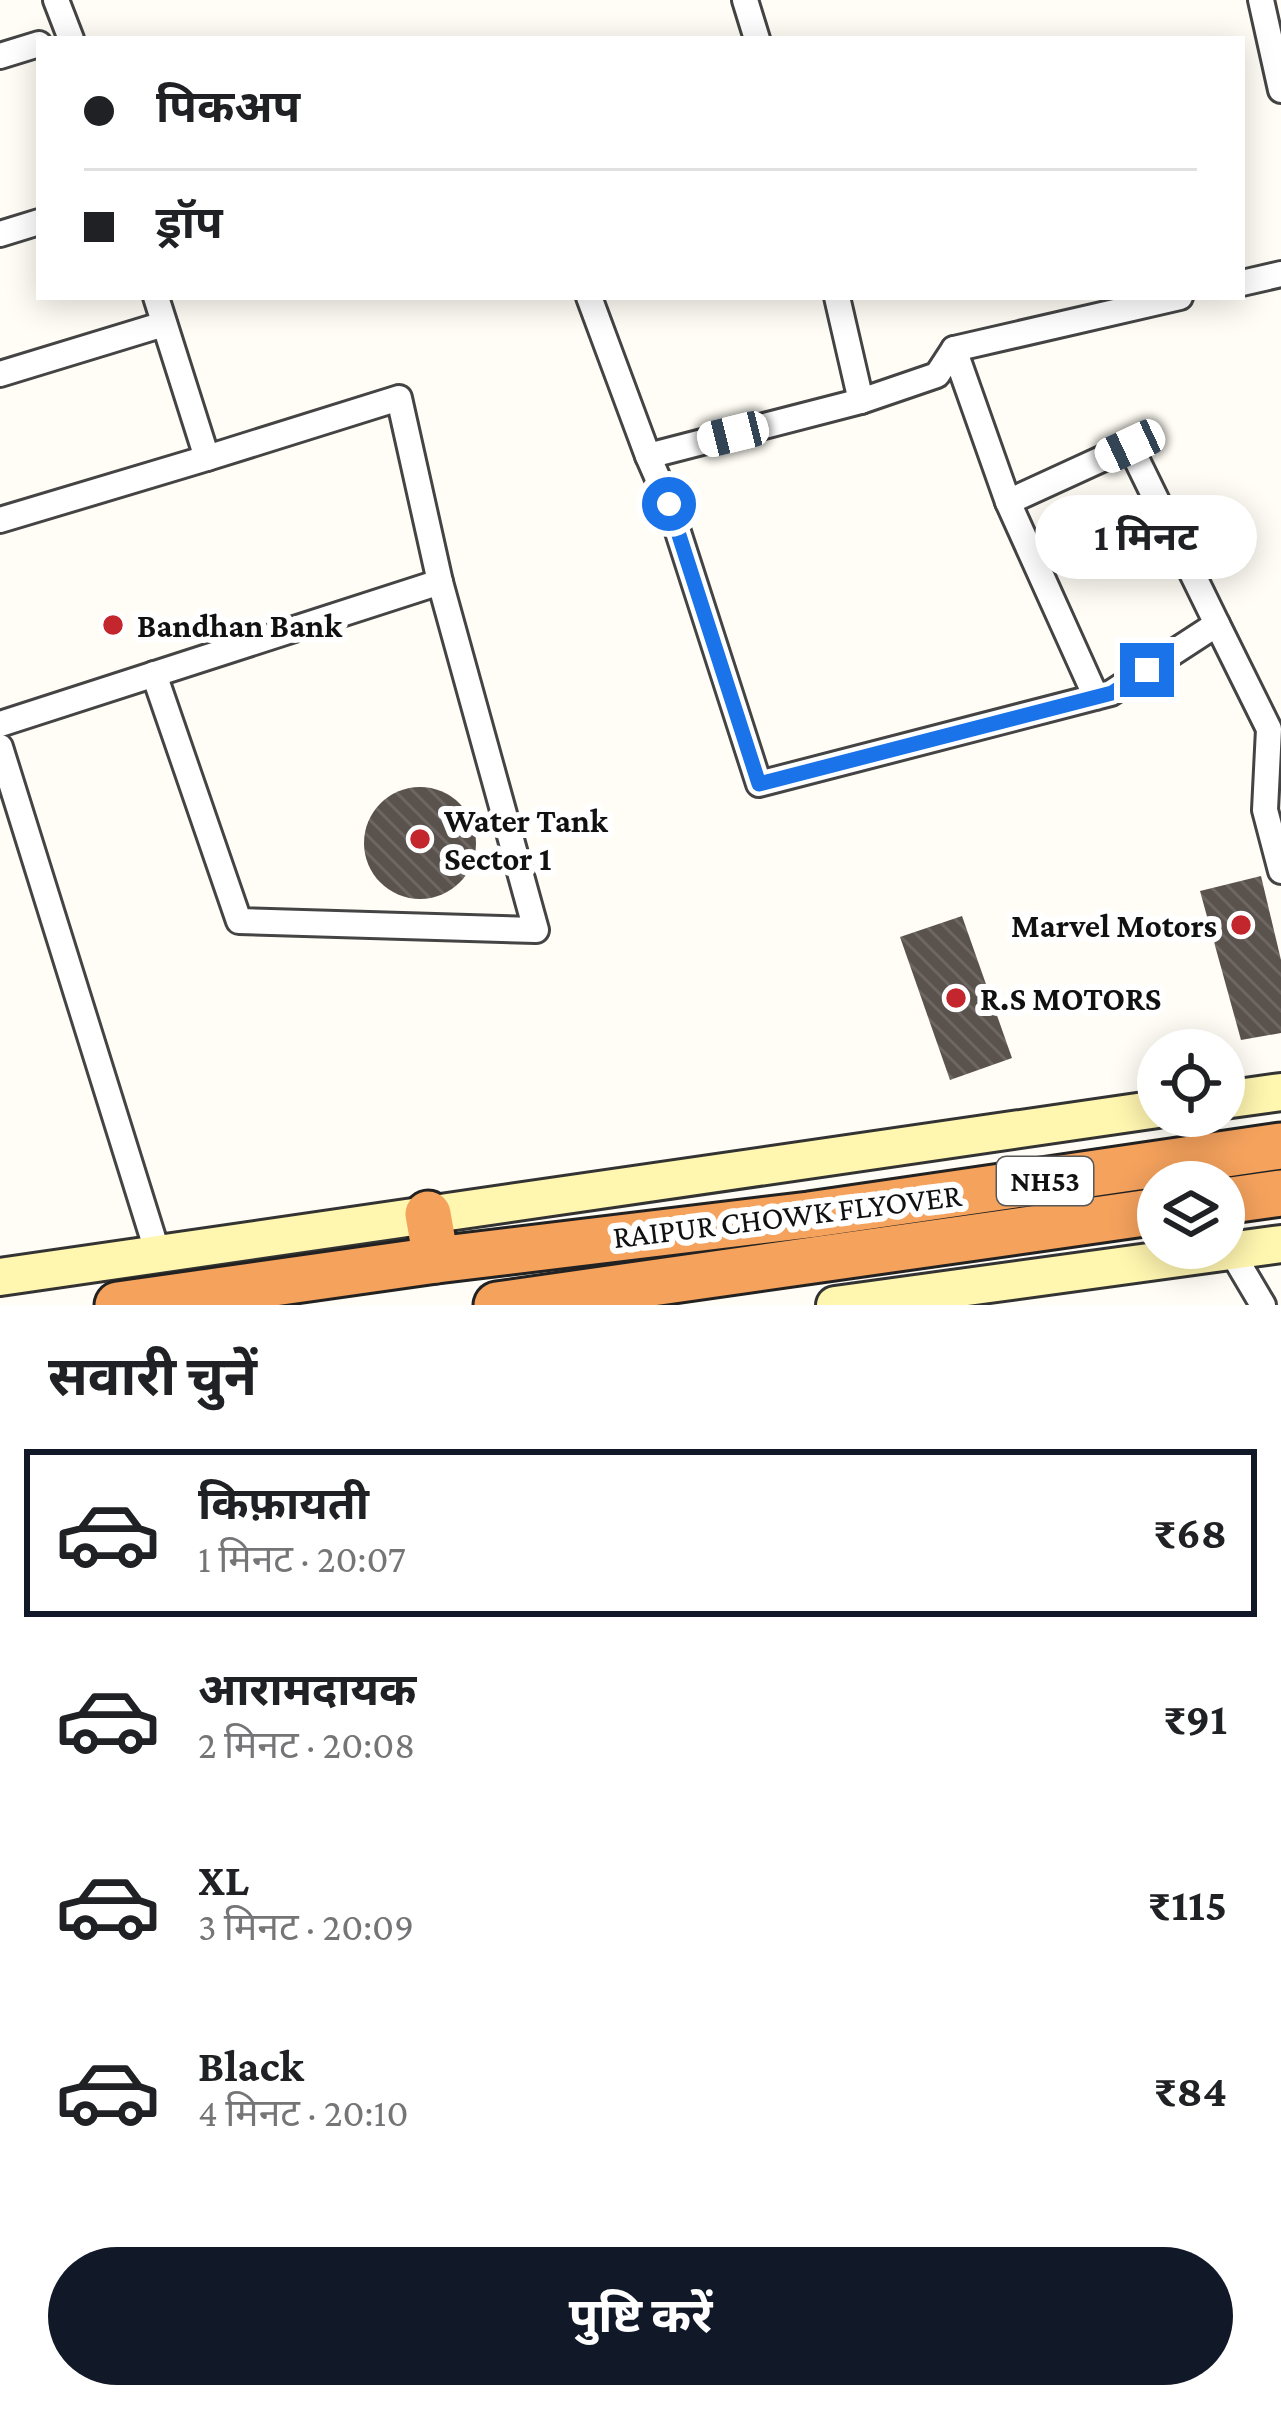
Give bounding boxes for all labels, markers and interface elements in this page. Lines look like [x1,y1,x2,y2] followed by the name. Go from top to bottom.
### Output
[156,82,300,132] text: पिकअप
[156,198,223,248] text: ड्रॉप
[694,408,772,460] car
[1090,414,1170,478] car
[642,477,696,531] route start
[1036,496,1258,580] callout: 1 मिनट
[1094,515,1198,558] text: 1 मिनट
[137,607,343,644] place label: Bandhan Bank
[100,612,126,638] marker: Bandhan Bank
[1120,643,1174,697] route end
[443,802,609,877] place label: Water Tank Sector 1
[407,826,433,852] marker: Water Tank Sector 1
[1011,907,1217,944] place label: Marvel Motors
[1228,912,1254,938] marker: Marvel Motors
[980,980,1161,1017] place label: R.S MOTORS
[943,985,969,1011] marker: R.S MOTORS
[1137,1029,1245,1269] map controls
[1137,1029,1245,1137] button: locate
[997,1157,1093,1205] road number: NH53
[1137,1161,1245,1269] button: layers
[611,1176,964,1255] street label: RAIPUR CHOWK FLYOVER
[48,1347,257,1407] text: सवारी चुनें
[54,1479,162,1587] icon: car
[198,1479,369,1529] text: किफ़ायती
[1153,1508,1227,1558] text: ₹68
[198,1537,406,1580] text: 1 मिनट · 20:07
[54,1665,162,1773] icon: car
[198,1665,416,1715] text: आरामदायक
[1163,1694,1227,1744] text: ₹91
[198,1723,415,1766] text: 2 मिनट · 20:08
[54,1851,162,1959] icon: car
[198,1855,249,1905] text: XL
[1148,1880,1227,1930] text: ₹115
[198,1905,414,1948] text: 3 मिनट · 20:09
[54,2037,162,2145] icon: car
[198,2041,304,2091] text: Black
[1154,2066,1227,2116] text: ₹84
[198,2091,409,2134] text: 4 मिनट · 20:10
[48,2247,1233,2385] button: पुष्टि करें

